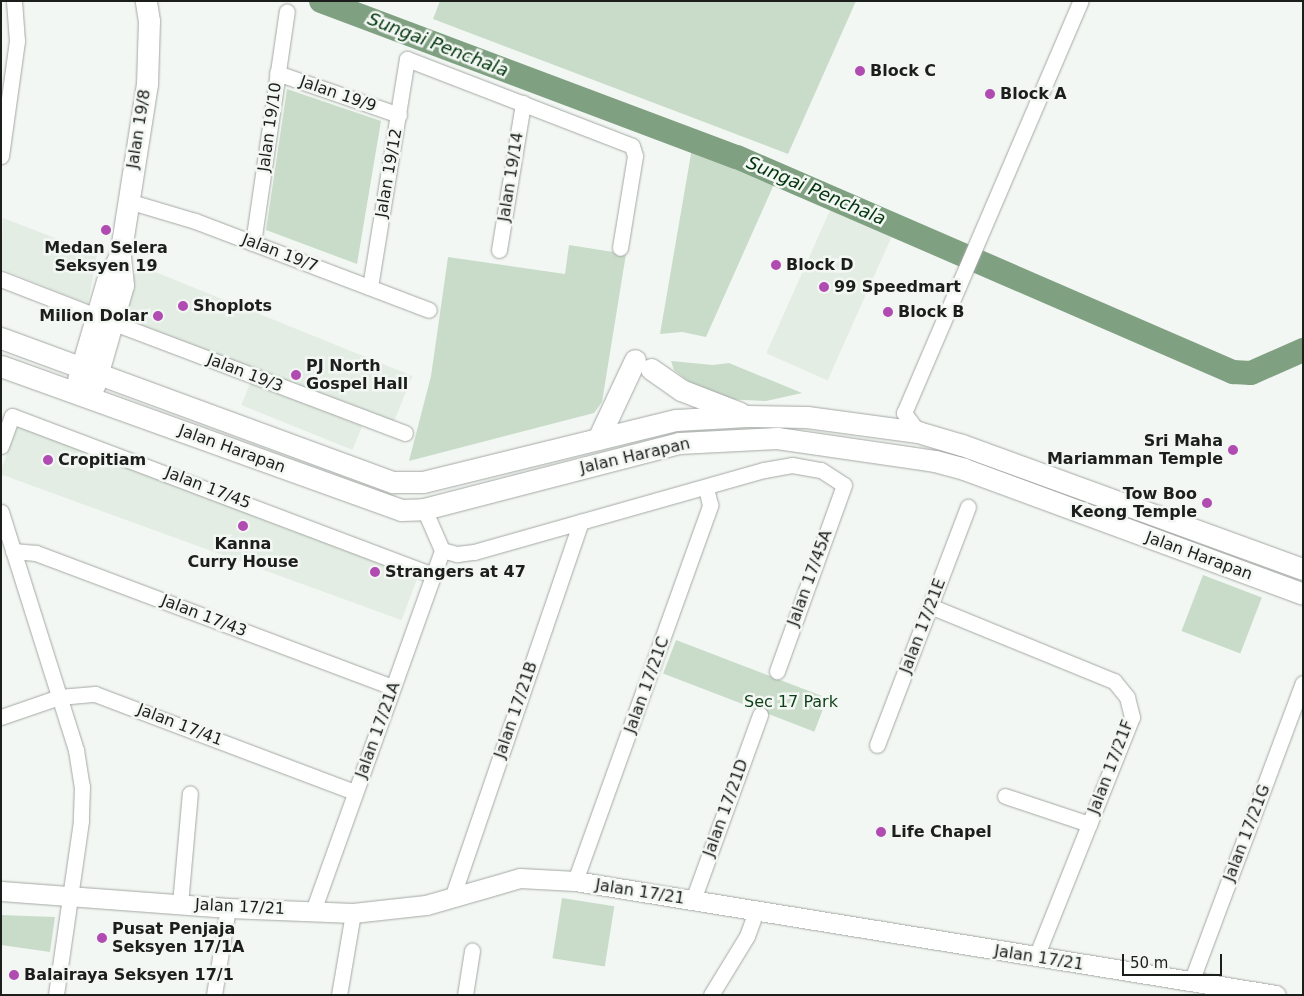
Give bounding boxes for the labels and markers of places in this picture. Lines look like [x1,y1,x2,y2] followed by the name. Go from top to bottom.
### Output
[870,61,936,81] place label: Block C
[854,65,866,77] marker: Block C
[1000,84,1067,104] place label: Block A
[984,88,996,100] marker: Block A
[100,224,112,236] marker: Medan Selera Seksyen 19
[44,238,168,276] place label: Medan Selera Seksyen 19
[786,255,854,275] place label: Block D
[770,259,782,271] marker: Block D
[834,277,961,297] place label: 99 Speedmart
[818,281,830,293] marker: 99 Speedmart
[193,296,272,316] place label: Shoplots
[177,300,189,312] marker: Shoplots
[898,302,965,322] place label: Block B
[39,306,148,326] place label: Milion Dolar
[882,306,894,318] marker: Block B
[152,310,164,322] marker: Milion Dolar
[306,356,408,394] place label: PJ North Gospel Hall
[290,369,302,381] marker: PJ North Gospel Hall
[1047,431,1223,469] place label: Sri Maha Mariamman Temple
[1227,444,1239,456] marker: Sri Maha Mariamman Temple
[58,450,146,470] place label: Cropitiam
[42,454,54,466] marker: Cropitiam
[1071,484,1197,522] place label: Tow Boo Keong Temple
[1201,497,1213,509] marker: Tow Boo Keong Temple
[237,520,249,532] marker: Kanna Curry House
[187,534,299,572] place label: Kanna Curry House
[385,562,526,582] place label: Strangers at 47
[369,566,381,578] marker: Strangers at 47
[891,822,992,842] place label: Life Chapel
[875,826,887,838] marker: Life Chapel
[112,919,244,957] place label: Pusat Penjaja Seksyen 17/1A
[96,932,108,944] marker: Pusat Penjaja Seksyen 17/1A
[24,965,234,985] place label: Balairaya Seksyen 17/1
[8,969,20,981] marker: Balairaya Seksyen 17/1

